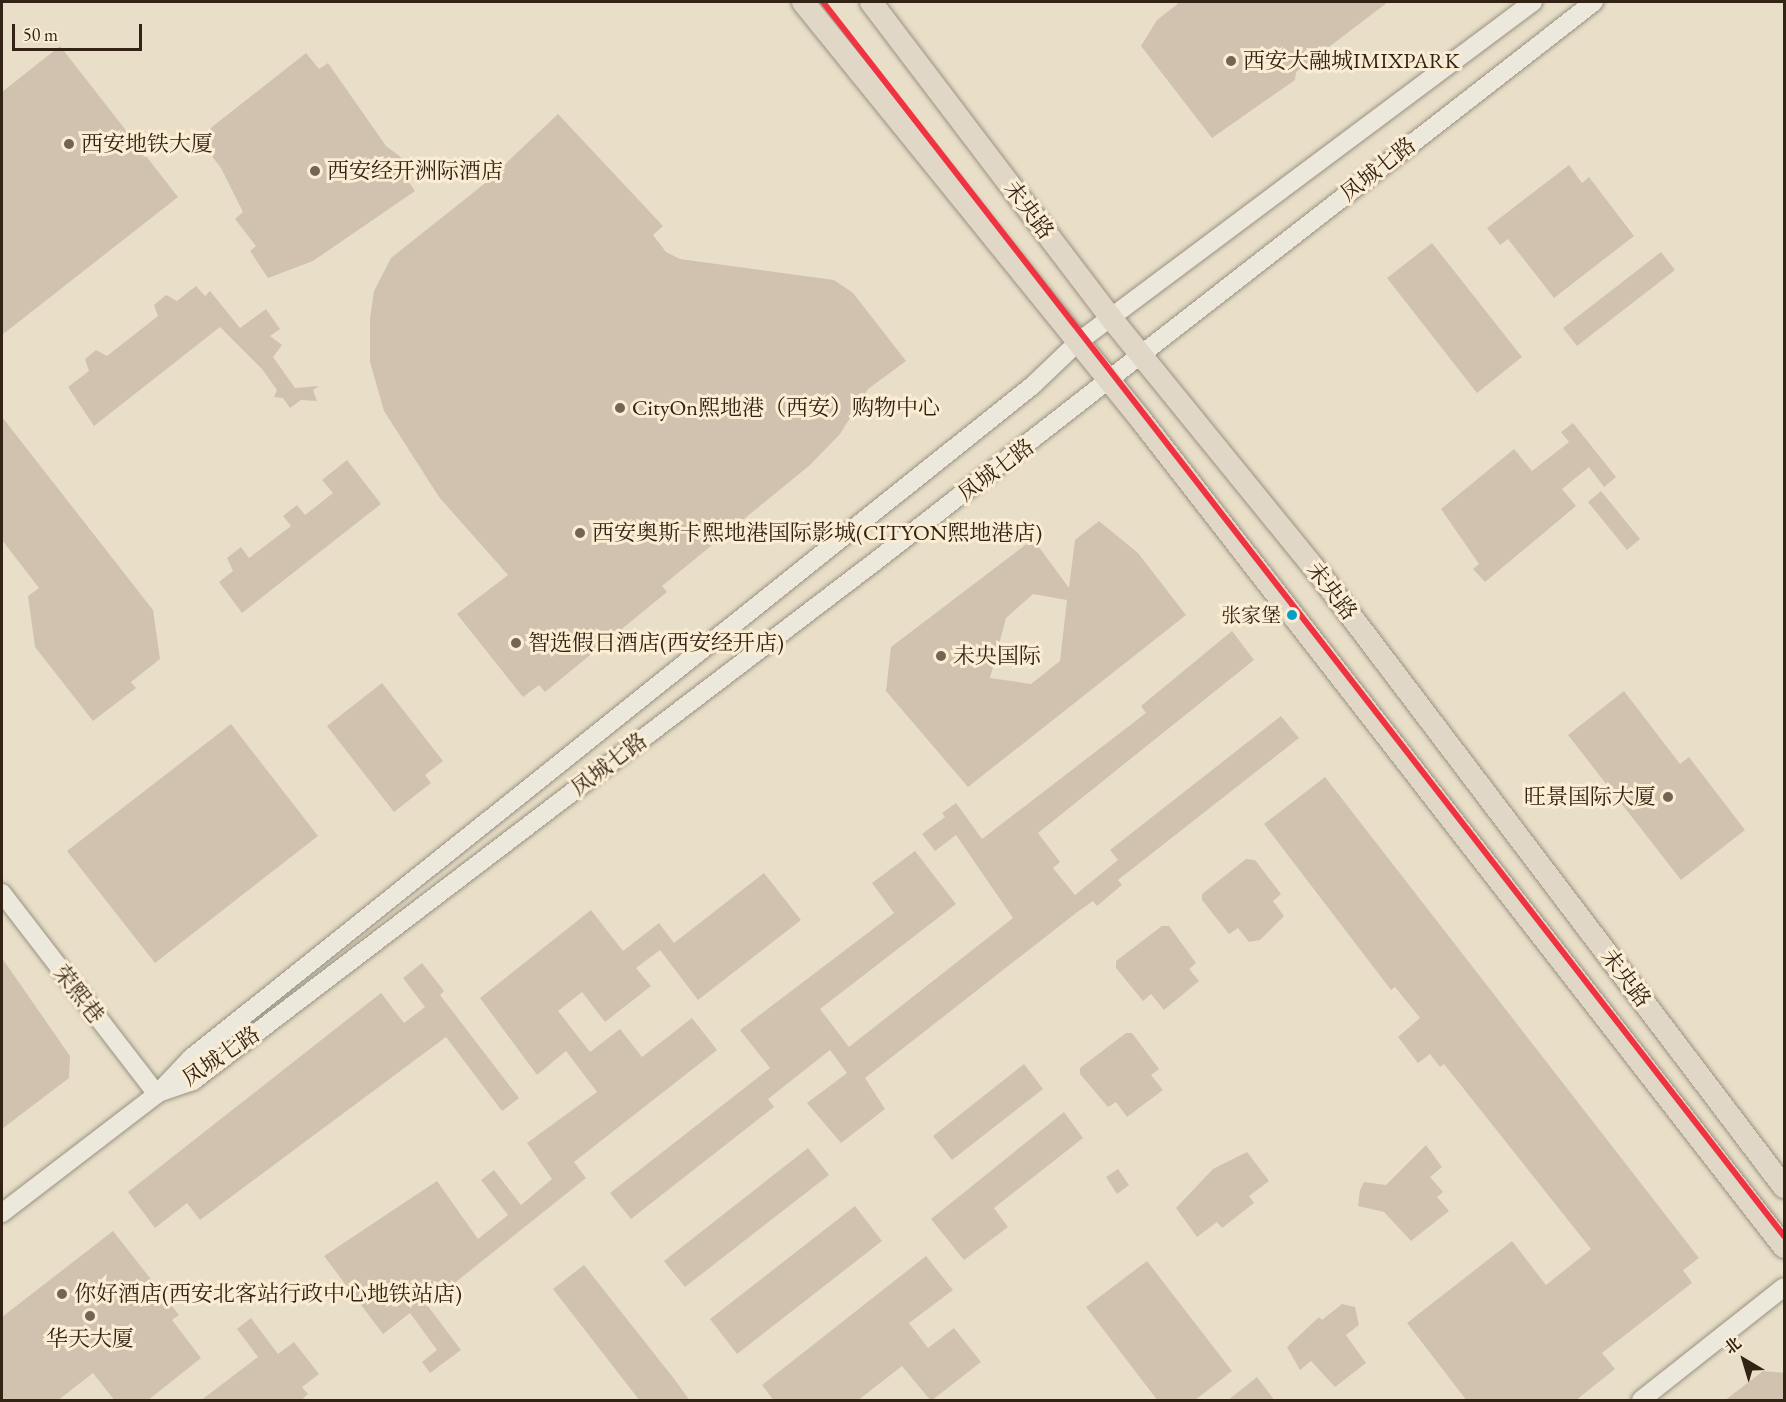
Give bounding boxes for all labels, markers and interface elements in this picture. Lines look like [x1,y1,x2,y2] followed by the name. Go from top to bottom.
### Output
[15,12,146,50] scale bar
[23,23,58,46] text: 50 m
[1243,48,1459,74] place label: 西安大融城IMIXPARK
[1224,54,1238,68] marker: 西安大融城IMIXPARK
[81,131,213,157] place label: 西安地铁大厦
[1335,132,1421,206] street label: 凤城七路
[62,137,76,151] marker: 西安地铁大厦
[327,158,503,184] place label: 西安经开洲际酒店
[308,164,322,178] marker: 西安经开洲际酒店
[999,176,1059,244] street label: 未央路
[632,395,940,421] place label: CityOn熙地港（西安）购物中心
[613,401,627,415] marker: CityOn熙地港（西安）购物中心
[953,433,1039,507] street label: 凤城七路
[592,520,1042,546] place label: 西安奥斯卡熙地港国际影城(CITYON熙地港店)
[573,526,587,540] marker: 西安奥斯卡熙地港国际影城(CITYON熙地港店)
[1301,557,1363,625] street label: 未央路
[1221,603,1281,627] place label: 张家堡
[1286,609,1298,621] marker: 张家堡
[528,630,784,656] place label: 智选假日酒店(西安经开店)
[509,636,523,650] marker: 智选假日酒店(西安经开店)
[953,643,1041,669] place label: 未央国际
[934,649,948,663] marker: 未央国际
[566,727,652,801] street label: 凤城七路
[1524,784,1656,810] place label: 旺景国际大厦
[1661,790,1675,804] marker: 旺景国际大厦
[1596,944,1656,1012] street label: 未央路
[48,960,110,1028] street label: 荣熙巷
[177,1020,265,1092] street label: 凤城七路
[74,1281,462,1307] place label: 你好酒店(西安北客站行政中心地铁站店)
[55,1287,69,1301] marker: 你好酒店(西安北客站行政中心地铁站店)
[83,1309,97,1323] marker: 华天大厦
[46,1326,134,1352] place label: 华天大厦
[1714,1330,1774,1390] north arrow
[1720,1332,1745,1359] text: 北

